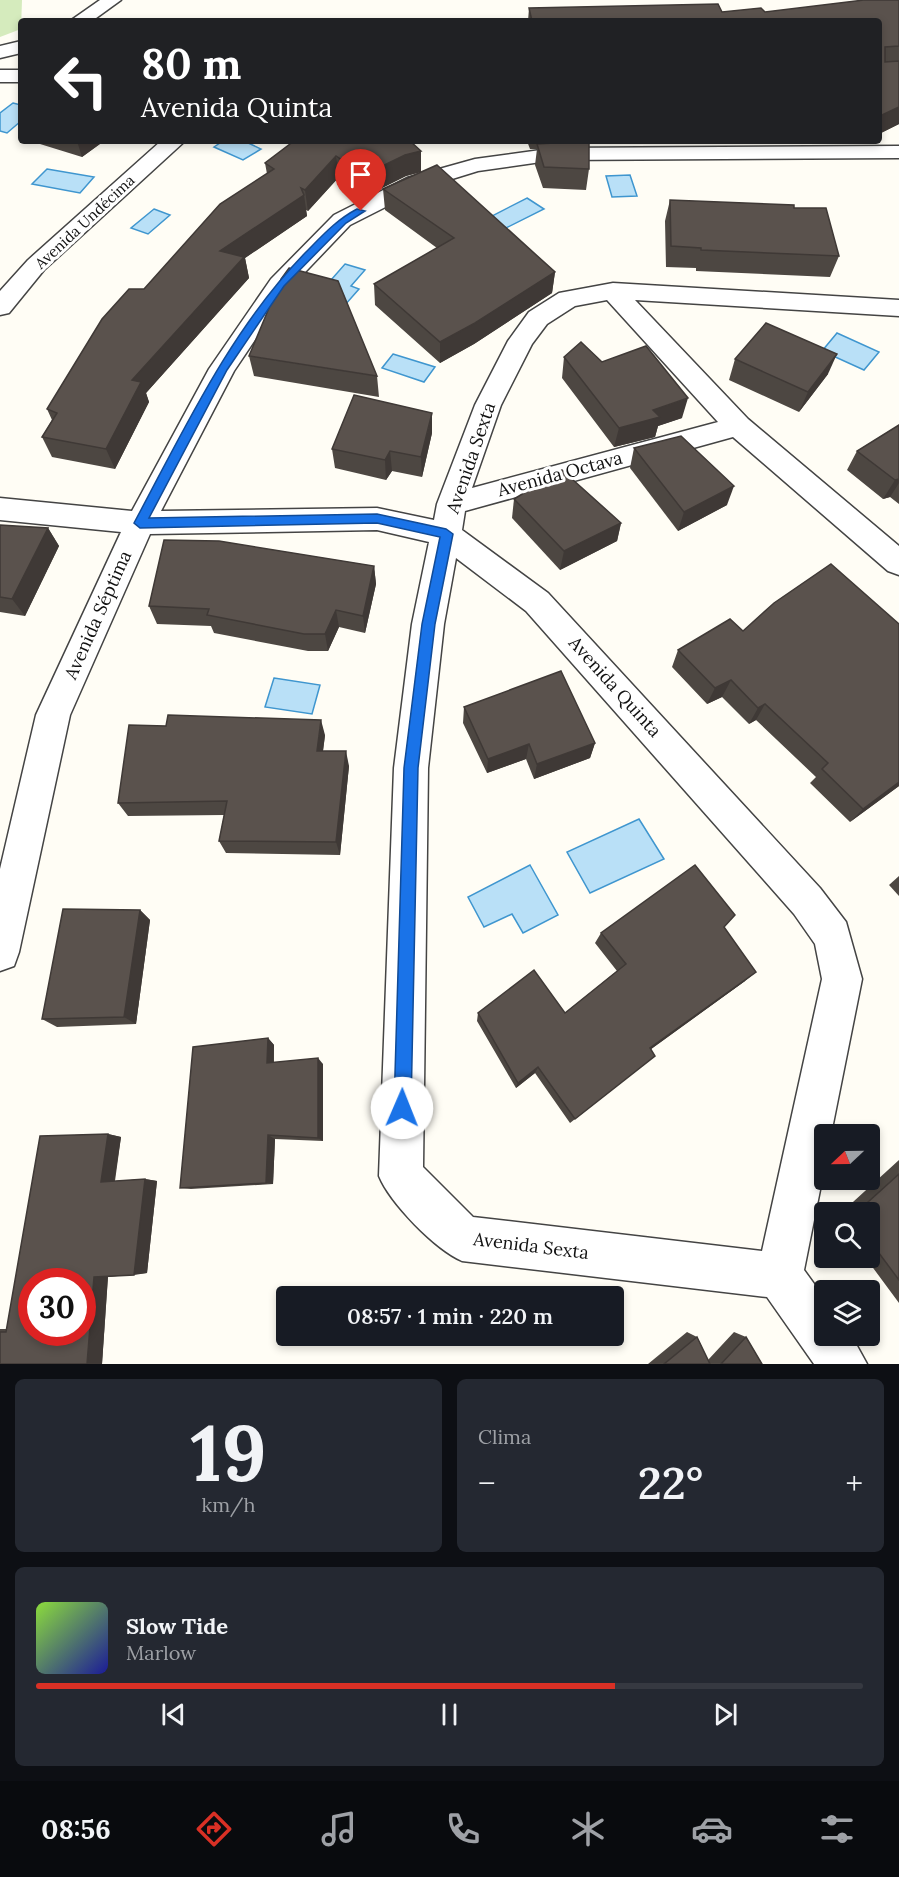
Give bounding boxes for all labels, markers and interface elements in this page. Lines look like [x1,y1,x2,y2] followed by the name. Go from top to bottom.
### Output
[141,37,241,91] text: 80 m
[42,42,120,120] icon: left
[141,90,332,124] text: Avenida Quinta
[335,149,386,211] pin
[344,158,377,191] icon: arrive
[30,170,139,273] street label: Avenida Undécima
[440,399,500,517] street label: Avenida Sexta
[494,446,625,501] street label: Avenida Octava
[58,547,136,684] street label: Avenida Séptima
[563,631,667,742] street label: Avenida Quinta
[370,1076,434,1140] position arrow
[814,1124,880,1190] north arrow
[814,1124,880,1346] map controls
[814,1202,880,1268] button: search
[471,1227,590,1264] street label: Avenida Sexta
[18,1268,96,1346] speed limit sign: 30
[814,1280,880,1346] button: layers
[347,1302,553,1330] text: 08:57 · 1 min · 220 m
[190,1403,267,1502] text: 19
[478,1424,531,1449] text: Clima
[638,1454,703,1511] text: 22°
[478,1462,496,1504] text: −
[846,1462,863,1504] text: +
[201,1492,256,1517] text: km/h
[126,1612,228,1640] text: Slow Tide
[126,1640,196,1665] text: Marlow
[157,1698,190,1731] icon: previous
[433,1698,466,1731] icon: pause
[709,1698,742,1731] icon: next
[193,1808,235,1850] icon: directions
[318,1808,360,1850] icon: music
[442,1808,484,1850] icon: phone
[567,1808,609,1850] icon: climate
[691,1808,733,1850] icon: car
[816,1808,858,1850] icon: filters
[41,1812,111,1846] text: 08:56

